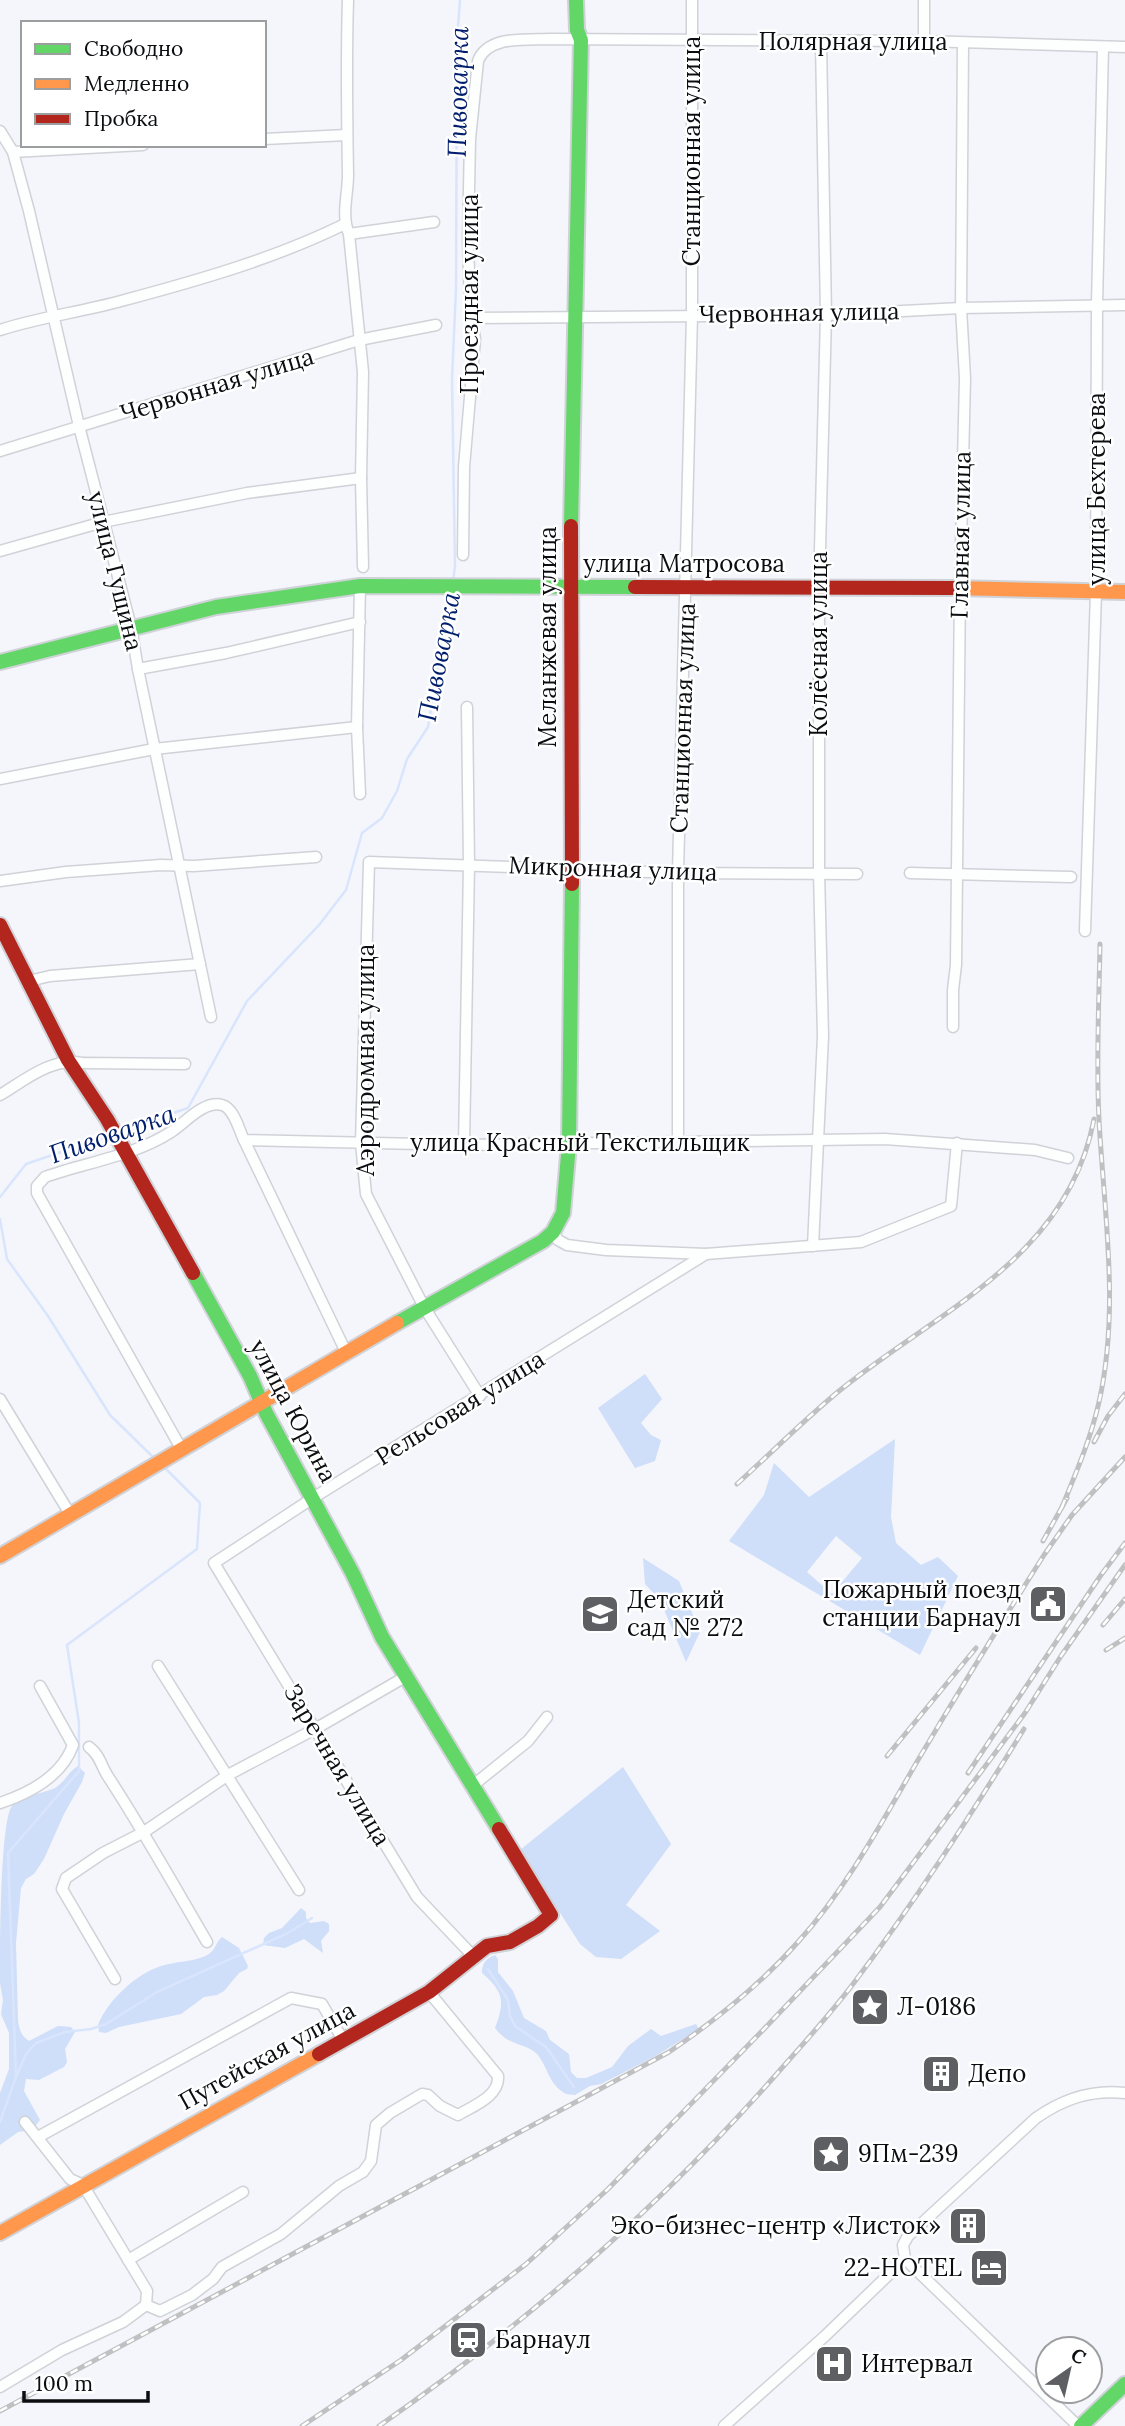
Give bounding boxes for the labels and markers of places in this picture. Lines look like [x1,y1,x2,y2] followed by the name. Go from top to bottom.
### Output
[822,1574,1021,1633] place label: Пожарный поезд станции Барнаул
[1027,1583,1069,1625] public building icon: Пожарный поезд станции Барнаул
[627,1584,744,1643] place label: Детский сад № 272
[579,1593,621,1635] school or university icon: Детский сад № 272
[849,1986,891,2028] place icon: Л-0186
[897,1991,976,2022] place label: Л-0186
[920,2053,962,2095] building icon: Депо
[968,2058,1026,2089] place label: Депо
[810,2133,852,2175] place icon: 9Пм-239
[858,2138,959,2169] place label: 9Пм-239
[947,2205,989,2247] building icon: Эко-бизнес-центр «Листок»
[610,2210,941,2241] place label: Эко-бизнес-центр «Листок»
[968,2247,1010,2289] hotel icon: 22-HOTEL
[844,2252,962,2283] place label: 22-HOTEL
[447,2319,489,2361] station icon: Барнаул
[495,2324,591,2355] place label: Барнаул
[813,2343,855,2385] hospital icon: Интервал
[861,2348,973,2379] place label: Интервал

